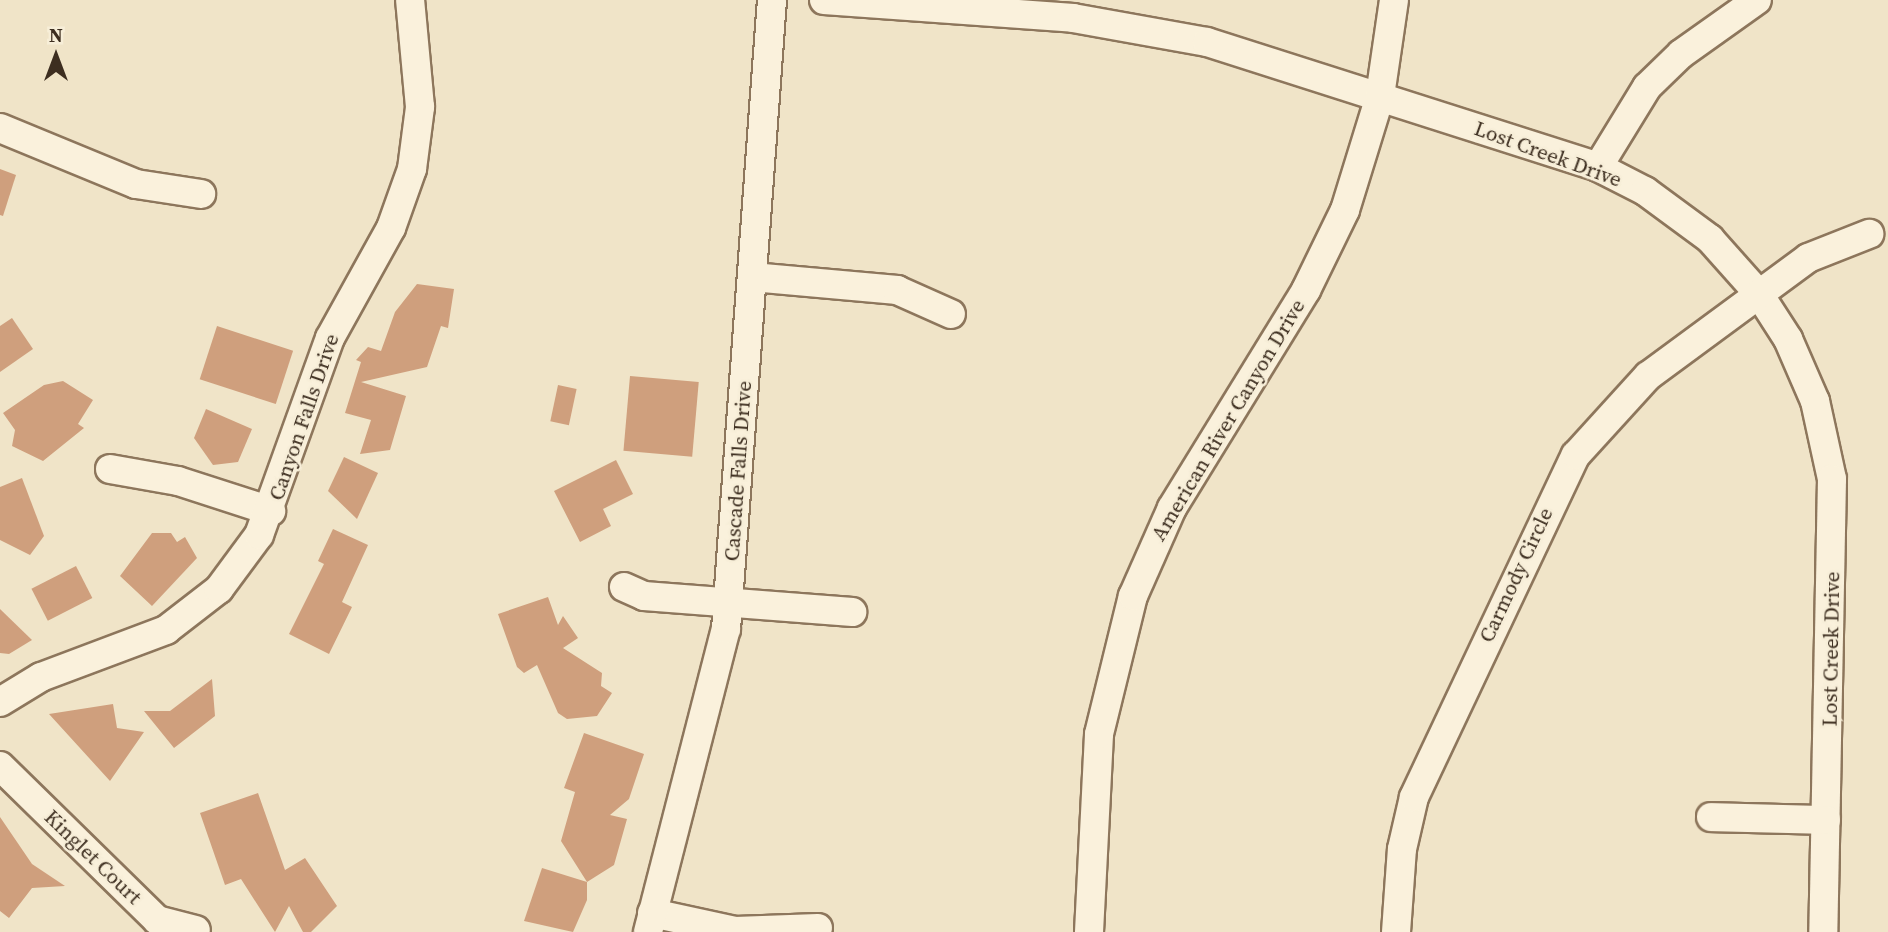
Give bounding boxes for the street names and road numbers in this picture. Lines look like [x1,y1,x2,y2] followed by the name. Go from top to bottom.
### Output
[1471,116,1625,192] street label: Lost Creek Drive
[1146,295,1310,545] street label: American River Canyon Drive
[264,330,344,504] street label: Canyon Falls Drive
[719,380,757,562] street label: Cascade Falls Drive
[1474,504,1558,646] street label: Carmody Circle
[1817,571,1845,727] street label: Lost Creek Drive
[39,804,147,910] street label: Kinglet Court

